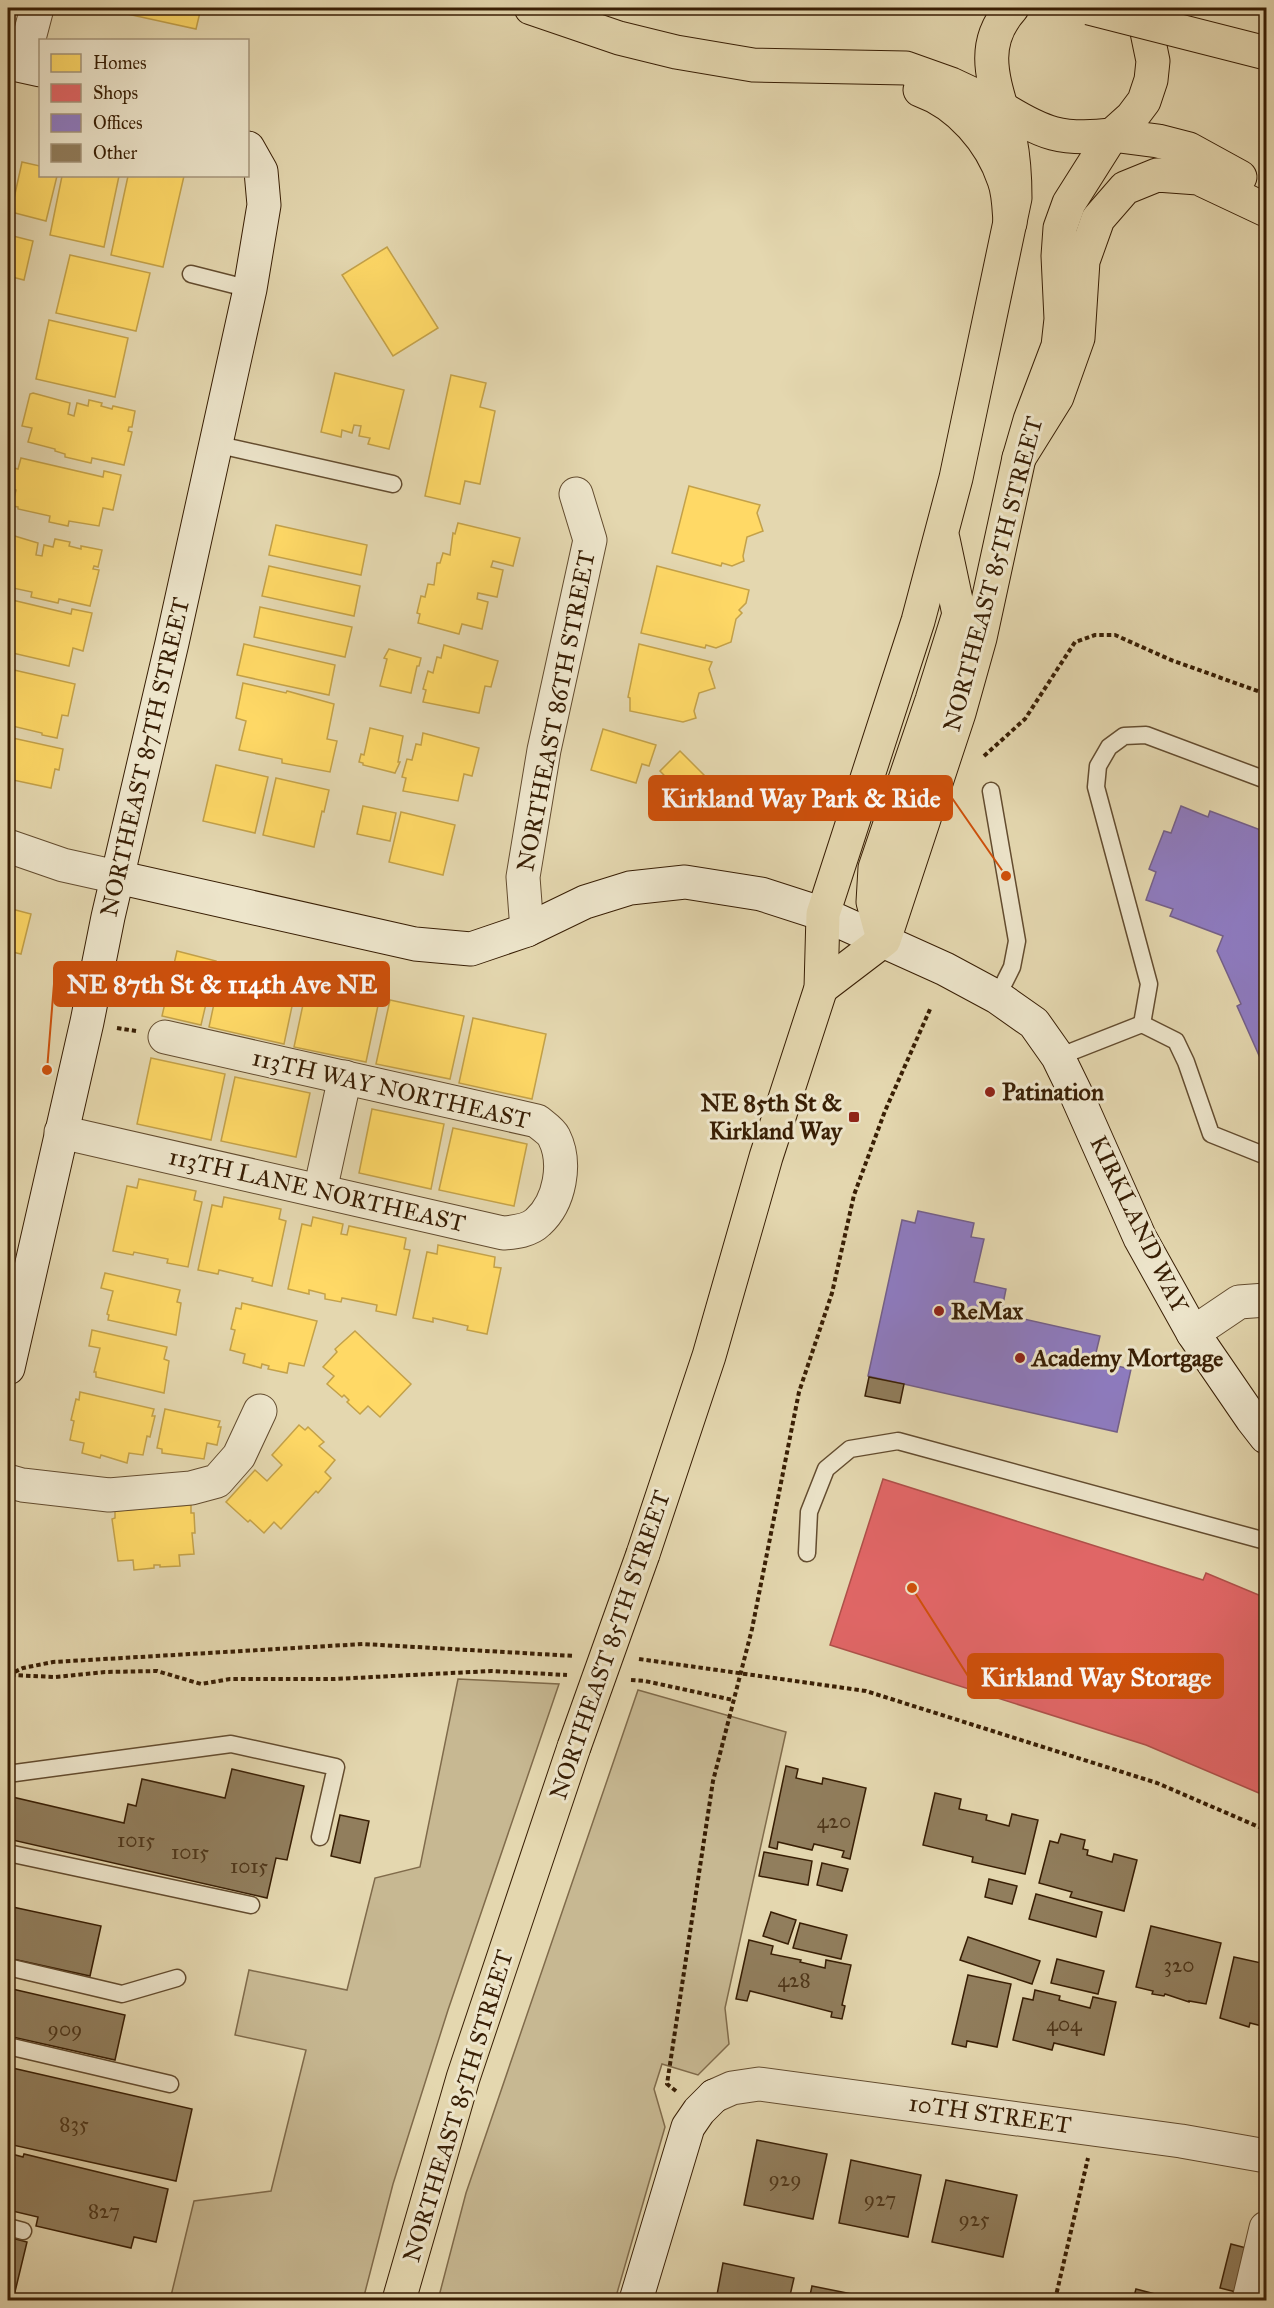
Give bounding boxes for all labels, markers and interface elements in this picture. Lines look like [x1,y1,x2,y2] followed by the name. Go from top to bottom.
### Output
[39,39,249,177] legend
[93,52,147,74] text: Homes
[93,82,138,104] text: Shops
[93,112,143,134] text: Offices
[93,142,138,164] text: Other
[936,413,1050,735] street label: NORTHEAST 85TH STREET
[510,548,602,874] street label: NORTHEAST 86TH STREET
[94,594,196,920] street label: NORTHEAST 87TH STREET
[649,776,952,820] callout: Kirkland Way Park & Ride
[661,782,941,814] text: Kirkland Way Park & Ride
[54,962,389,1006] callout: NE 87th St & 114th Ave NE
[67,968,378,1000] text: NE 87th St & 114th Ave NE
[249,1042,533,1136] street label: 113TH WAY NORTHEAST
[1002,1077,1104,1107] place label: Patination
[983,1085,997,1099] marker: Patination
[701,1088,844,1146] place label: NE 85th St & Kirkland Way
[847,1110,861,1124] marker: NE 85th St & Kirkland Way
[1083,1131,1195,1318] street label: KIRKLAND WAY
[166,1141,468,1239] street label: 113TH LANE NORTHEAST
[951,1296,1024,1326] place label: ReMax
[932,1304,946,1318] marker: ReMax
[1030,1343,1223,1373] place label: Academy Mortgage
[1013,1351,1027,1365] marker: Academy Mortgage
[543,1486,677,1804] street label: NORTHEAST 85TH STREET
[968,1654,1223,1698] callout: Kirkland Way Storage
[981,1661,1212,1694] text: Kirkland Way Storage
[817,1808,851,1834] house number: 420
[117,1827,155,1853] house number: 1015
[171,1839,209,1865] house number: 1015
[230,1853,268,1879] house number: 1015
[396,1946,520,2266] street label: NORTHEAST 85TH STREET
[1164,1952,1194,1978] house number: 320
[777,1967,811,1993] house number: 428
[1046,2011,1083,2037] house number: 404
[48,2016,82,2042] house number: 909
[907,2088,1073,2140] street label: 10TH STREET
[59,2111,89,2137] house number: 835
[769,2166,801,2192] house number: 929
[864,2186,896,2212] house number: 927
[88,2198,120,2224] house number: 827
[958,2206,990,2232] house number: 925

